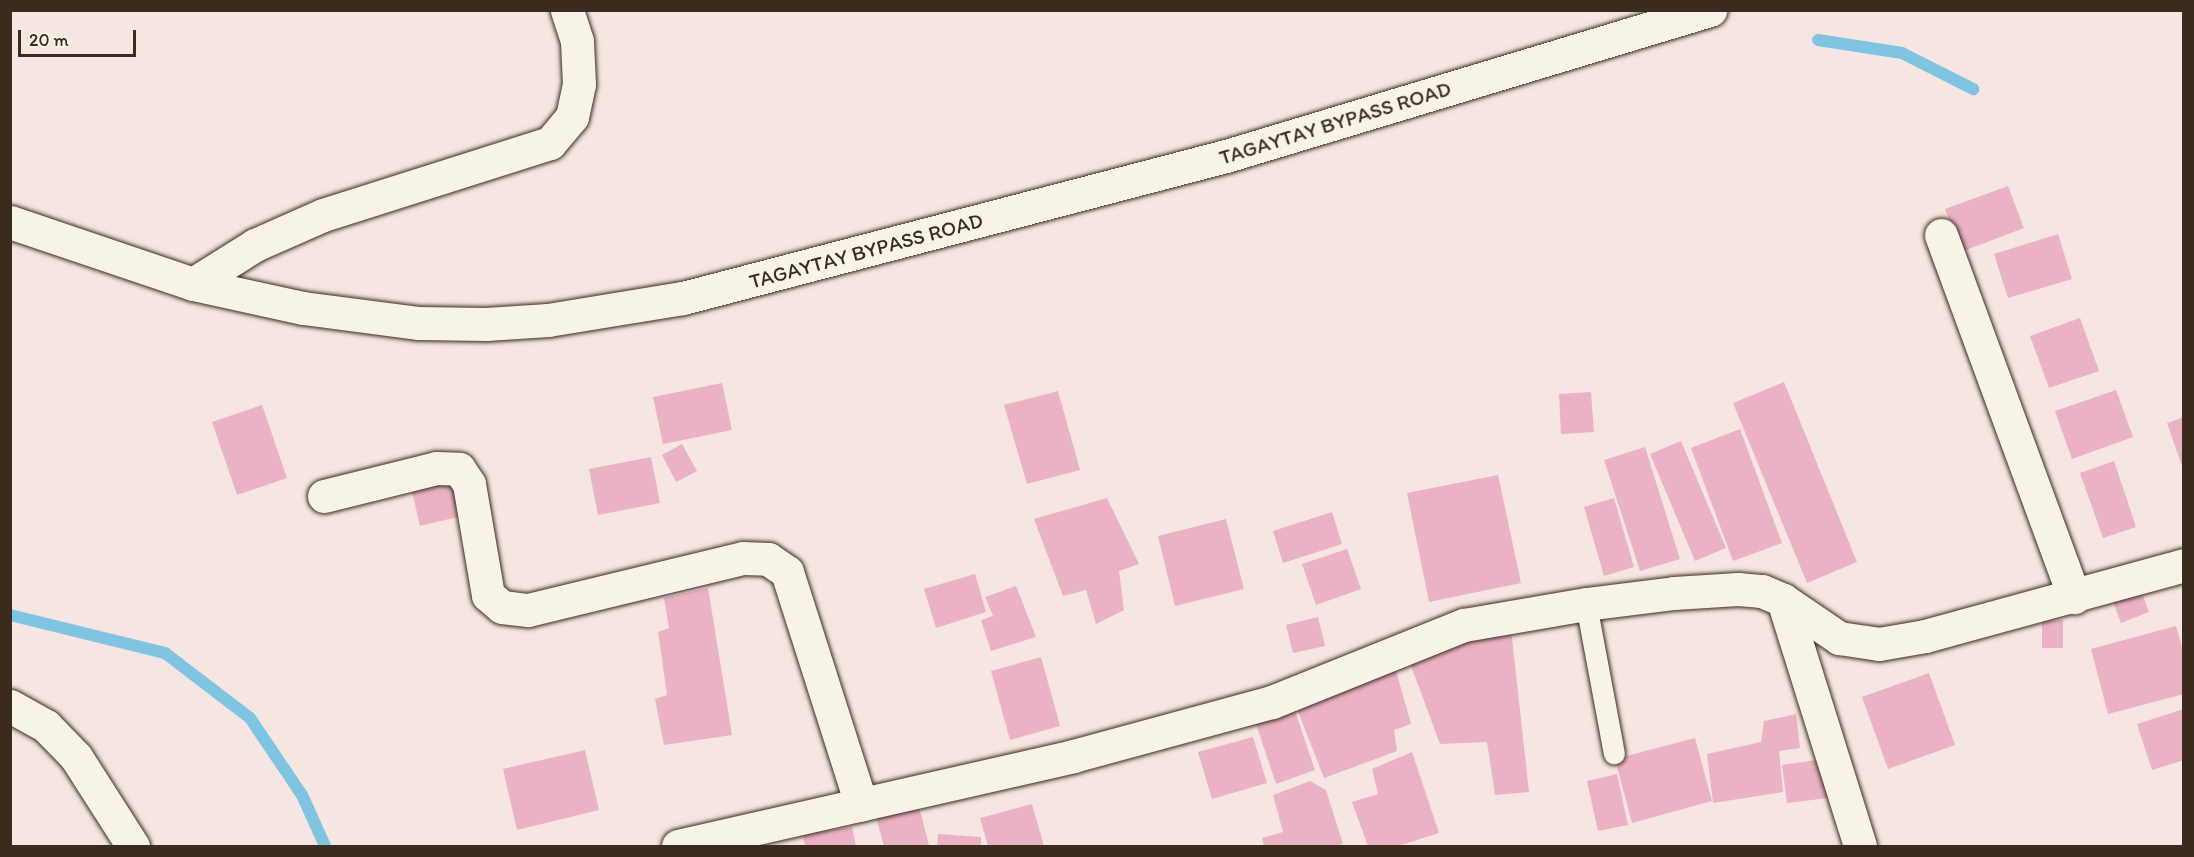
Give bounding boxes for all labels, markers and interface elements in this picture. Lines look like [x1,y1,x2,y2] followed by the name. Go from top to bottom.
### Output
[21,18,140,56] scale bar
[29,29,69,51] text: 20 m
[1217,76,1453,170] street label: TAGAYTAY BYPASS ROAD
[747,208,985,294] street label: TAGAYTAY BYPASS ROAD

